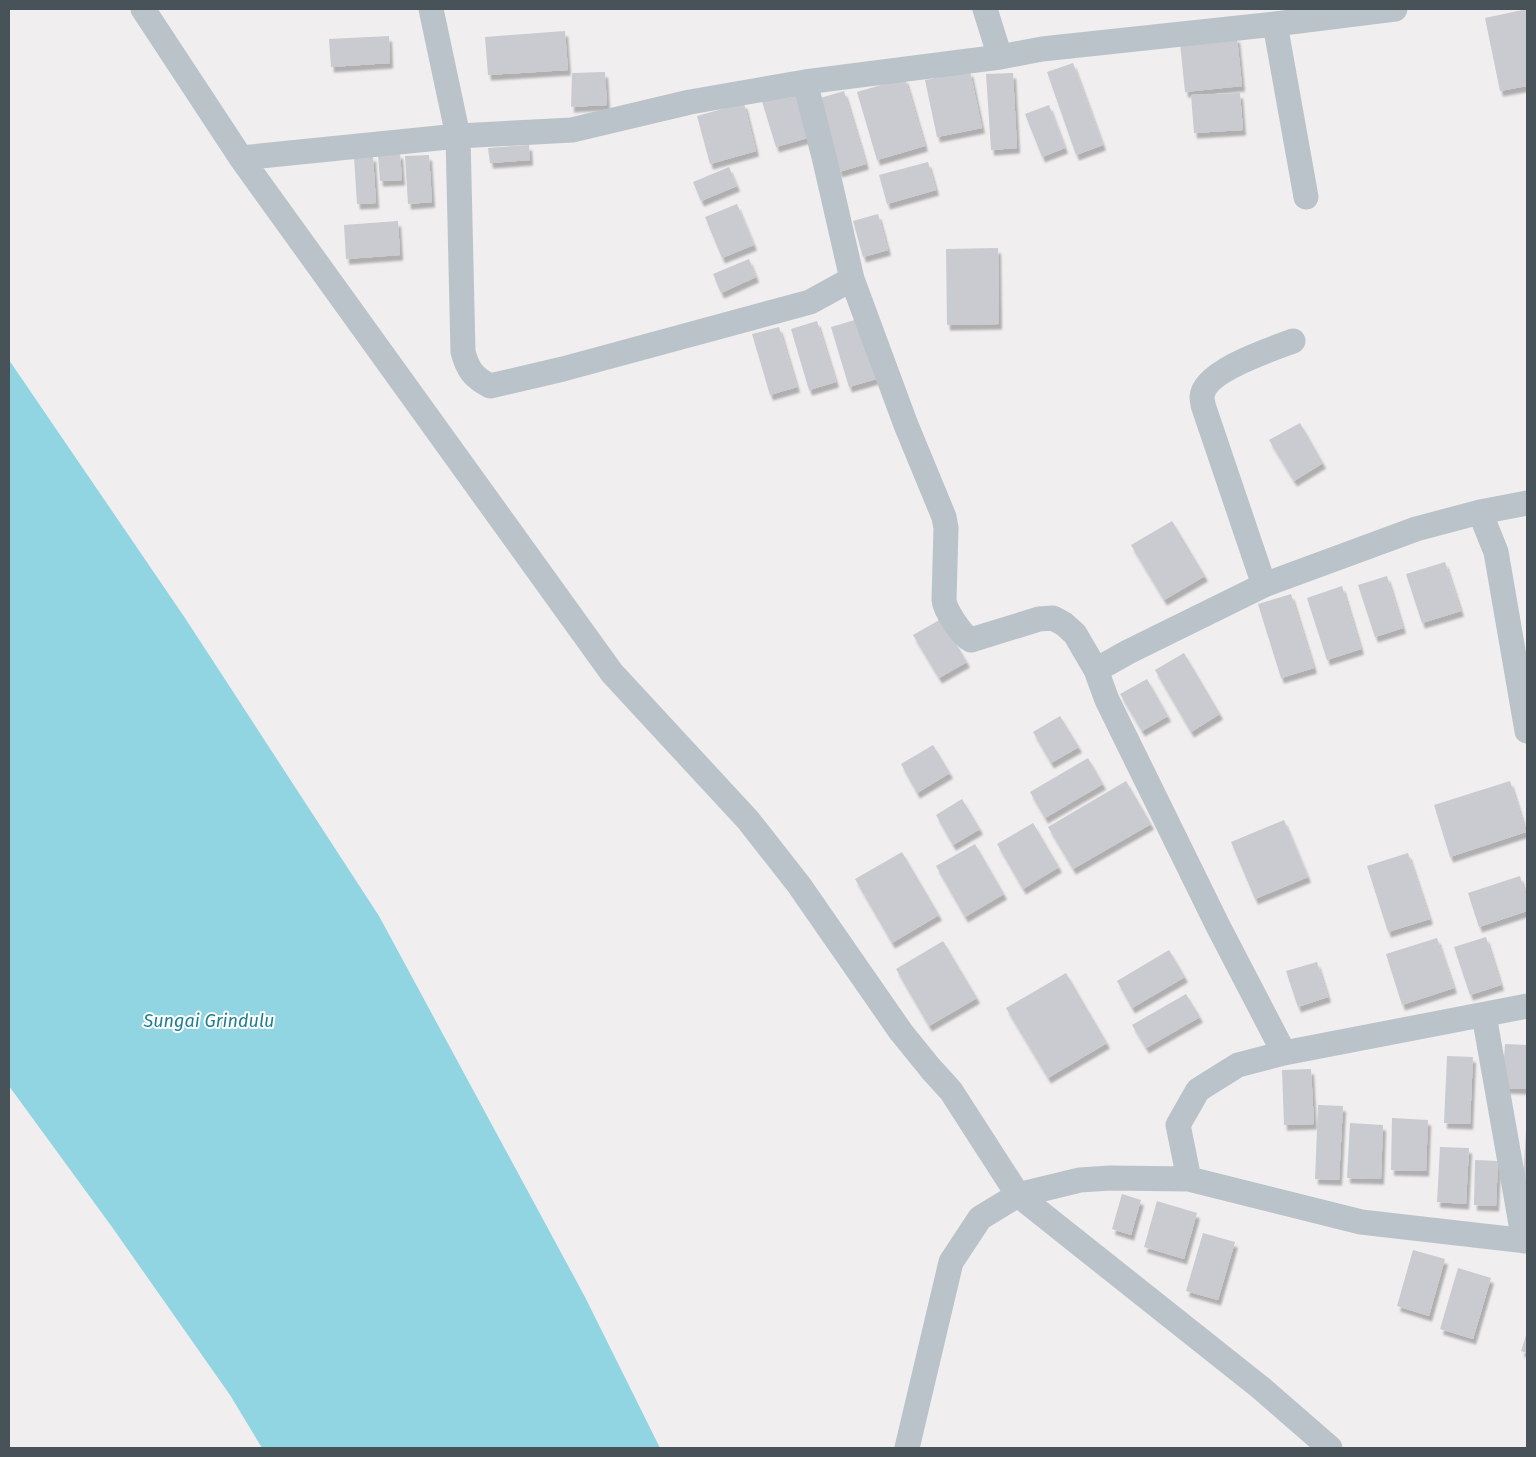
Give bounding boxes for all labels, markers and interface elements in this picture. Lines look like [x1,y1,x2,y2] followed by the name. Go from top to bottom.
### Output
[143,1010,274,1032] water label: Sungai Grindulu

